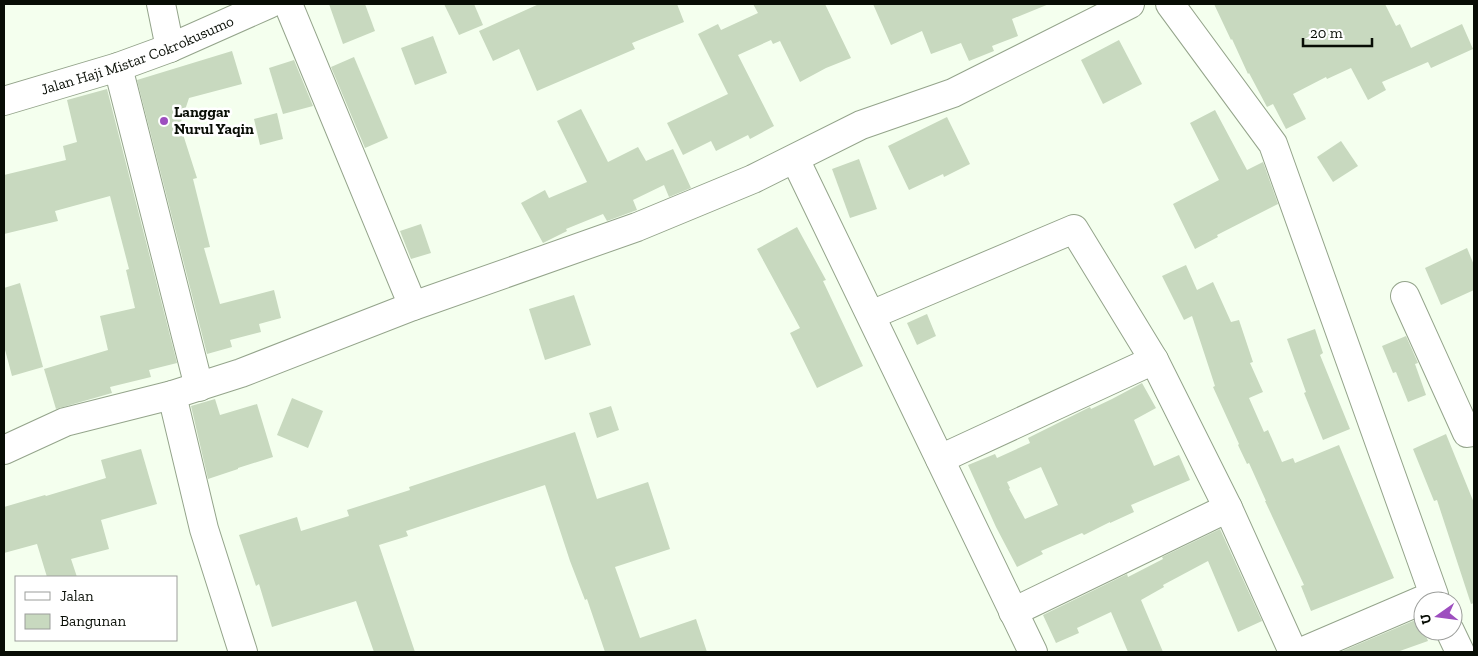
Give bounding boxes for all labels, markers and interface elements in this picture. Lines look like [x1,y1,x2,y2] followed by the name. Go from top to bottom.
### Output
[39,12,237,99] street label: Jalan Haji Mistar Cokrokusumo
[1303,15,1372,47] scale bar
[1310,24,1343,42] text: 20 m
[174,103,254,138] place label: Langgar Nurul Yaqin
[158,115,170,127] marker: Langgar Nurul Yaqin
[15,576,178,641] legend
[60,587,94,605] text: Jalan
[1413,591,1463,641] north arrow
[60,612,126,630] text: Bangunan
[1416,612,1435,626] text: U

